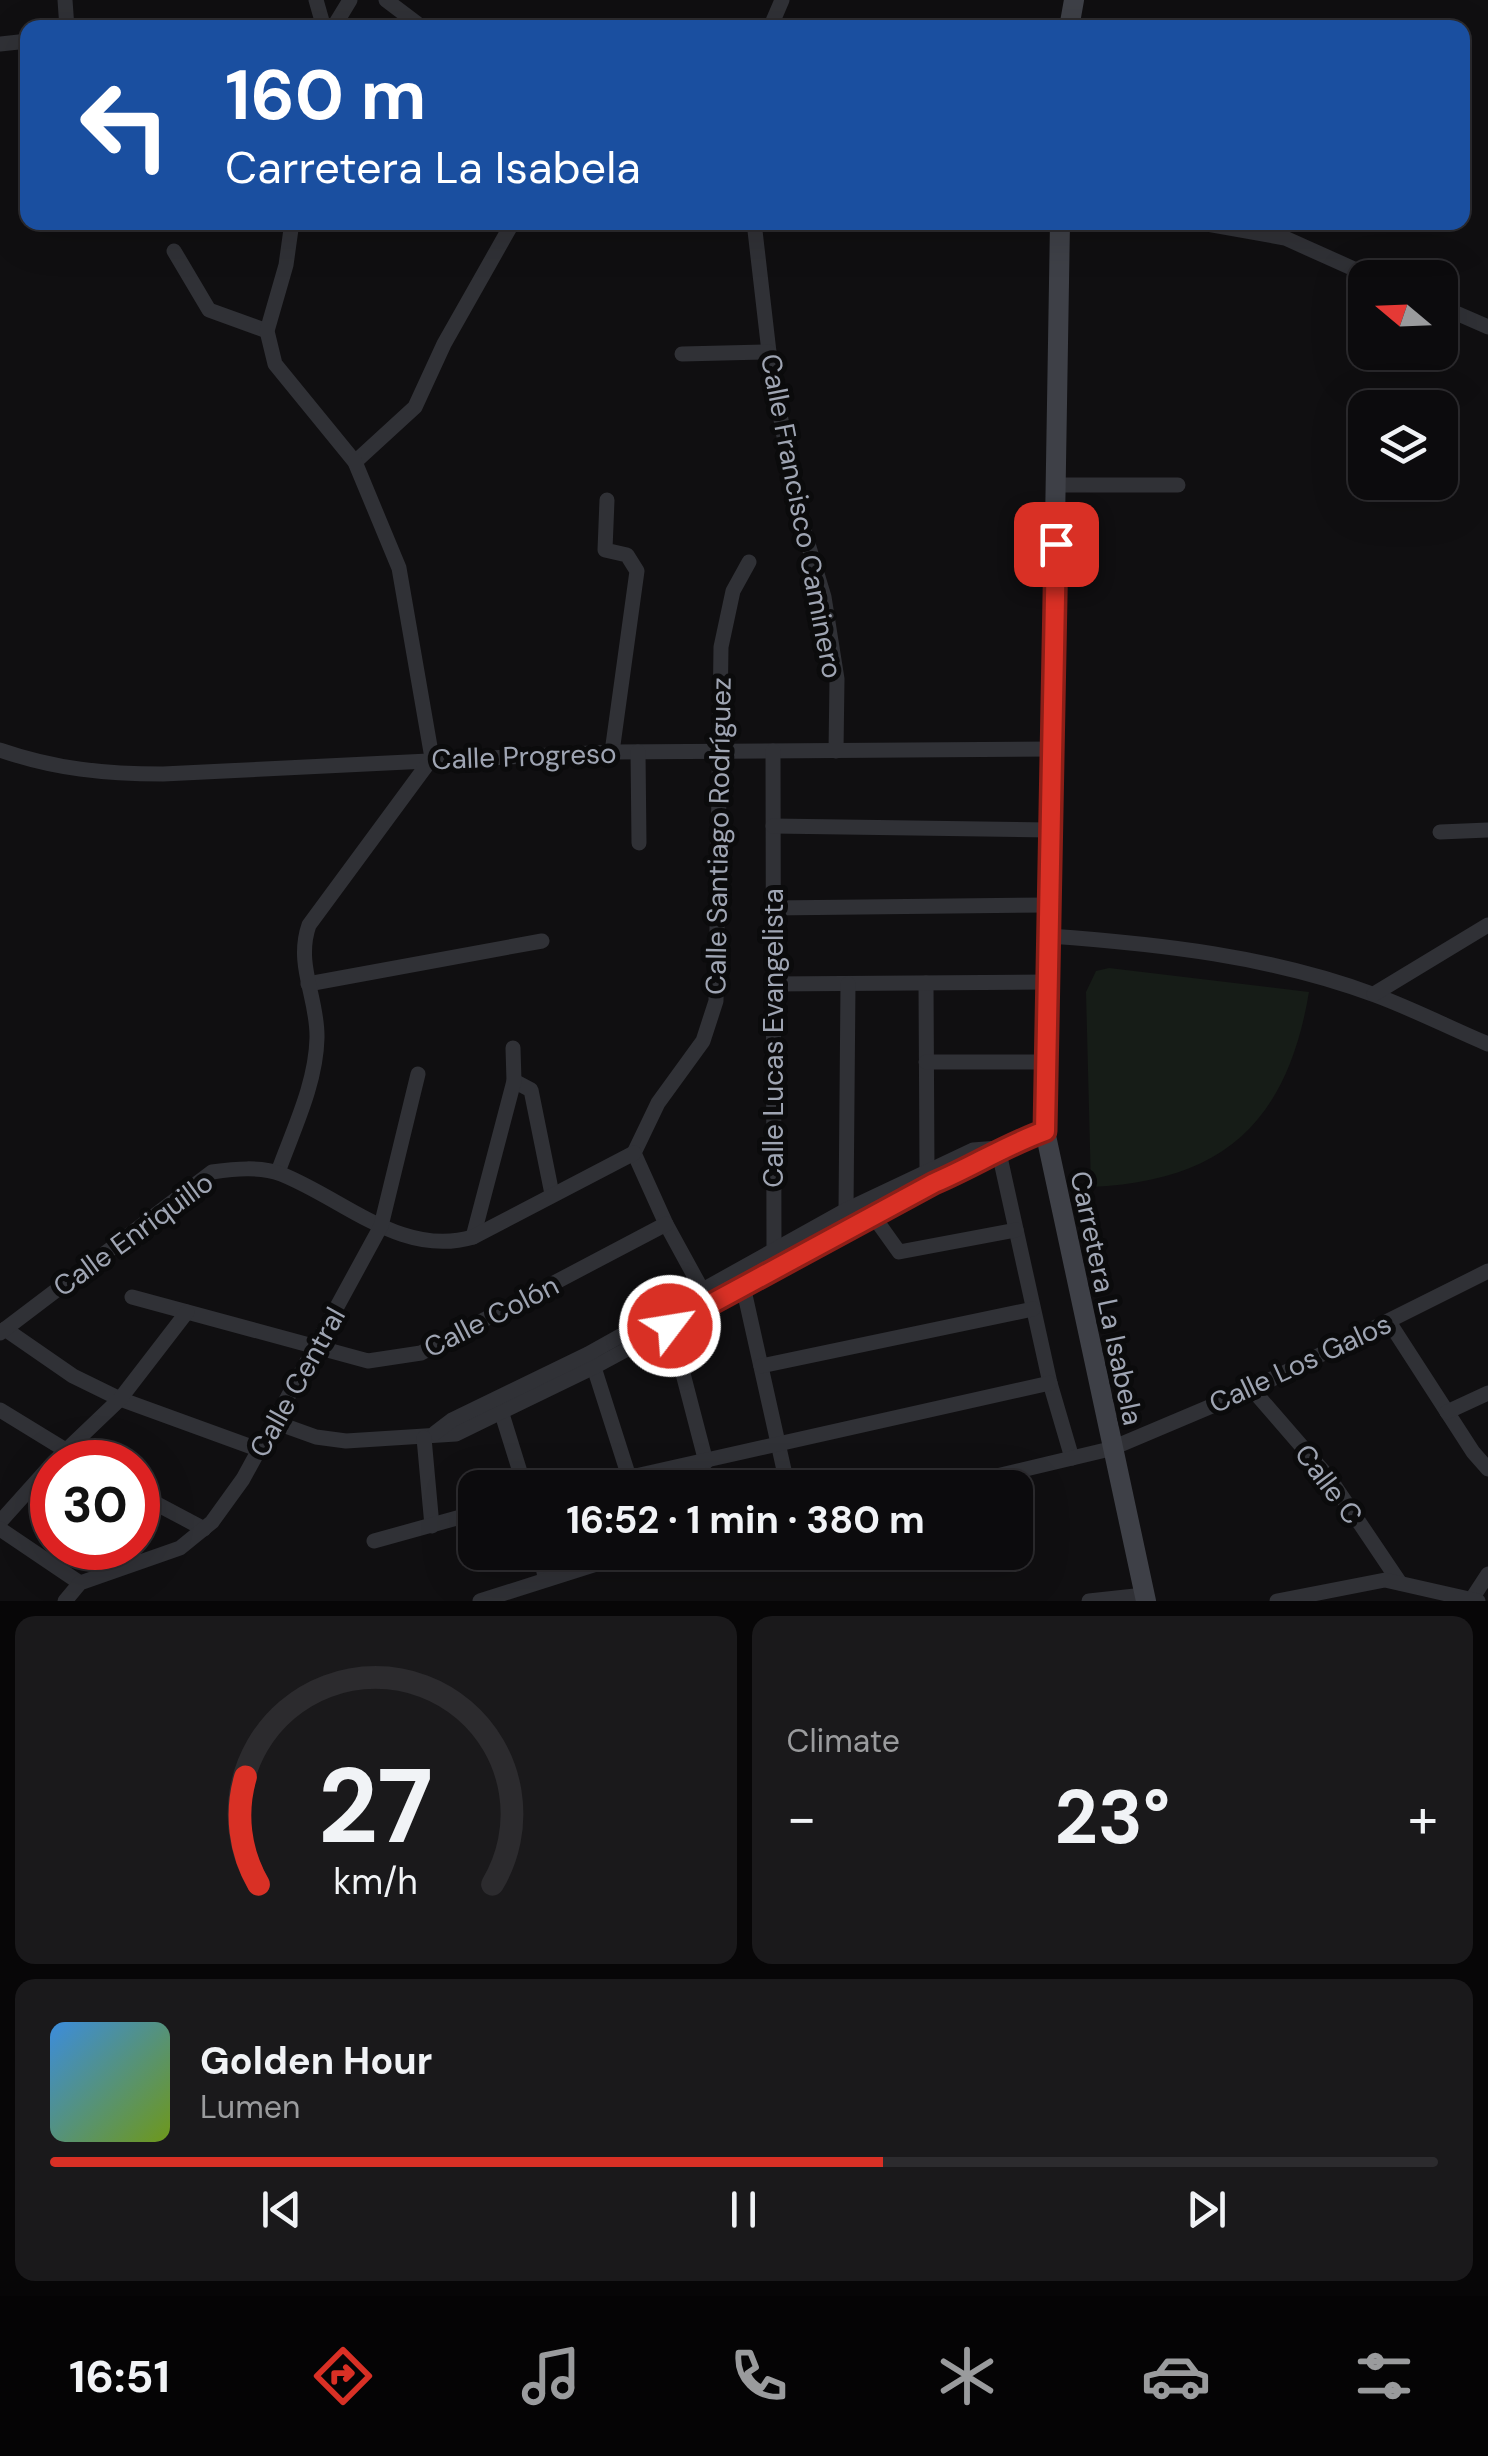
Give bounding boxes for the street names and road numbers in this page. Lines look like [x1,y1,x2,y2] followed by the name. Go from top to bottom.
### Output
[752,351,851,682] street label: Calle Francisco Caminero
[697,677,740,995] street label: Calle Santiago Rodríguez
[431,735,617,778] street label: Calle Progreso
[755,888,792,1188] street label: Calle Lucas Evangelista
[46,1164,221,1305] street label: Calle Enriquillo
[1062,1168,1151,1428] street label: Carretera La Isabela
[417,1267,565,1366] street label: Calle Colón
[241,1301,354,1464] street label: Calle Central
[1203,1305,1397,1422] street label: Calle Los Galos
[1286,1437,1371,1532] street label: Calle C

